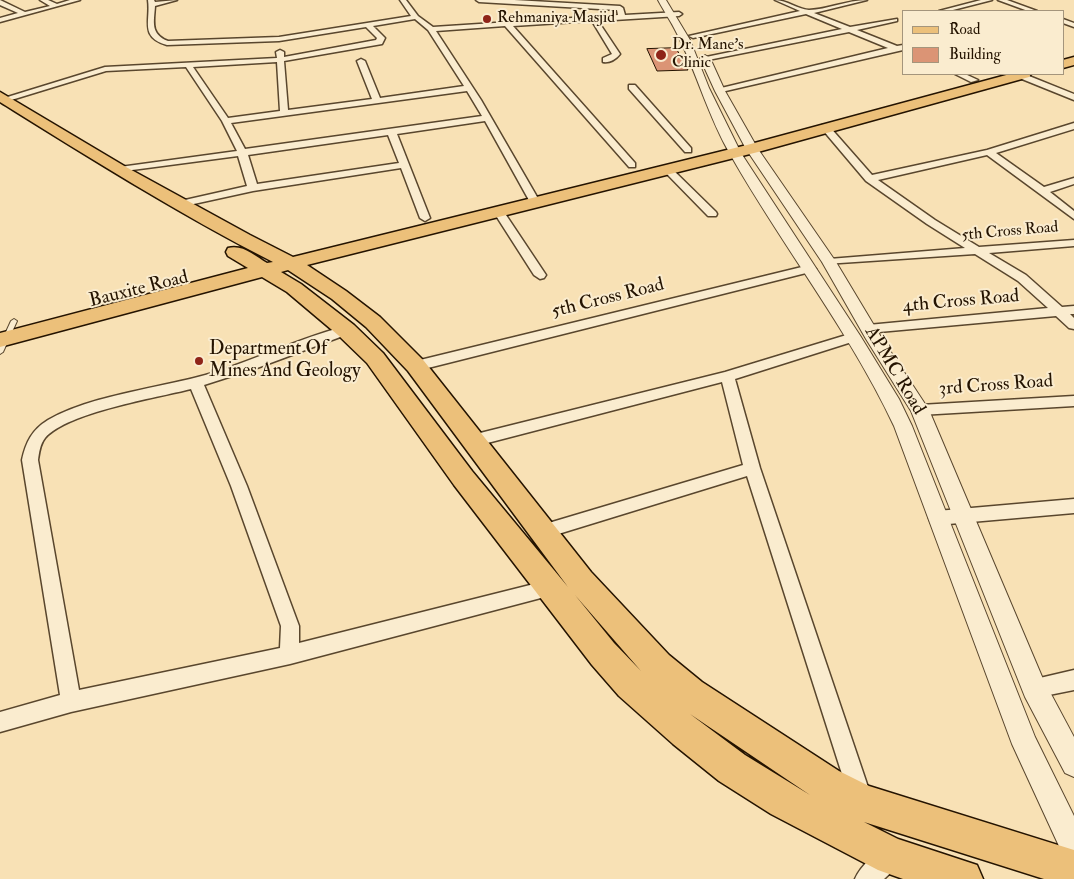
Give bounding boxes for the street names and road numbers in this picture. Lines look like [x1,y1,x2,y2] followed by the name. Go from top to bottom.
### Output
[961,218,1059,246] street label: 5th Cross Road
[87,267,191,313] street label: Bauxite Road
[549,274,667,324] street label: 5th Cross Road
[902,286,1020,318] street label: 4th Cross Road
[859,323,929,419] street label: APMC Road
[938,371,1054,401] street label: 3rd Cross Road

